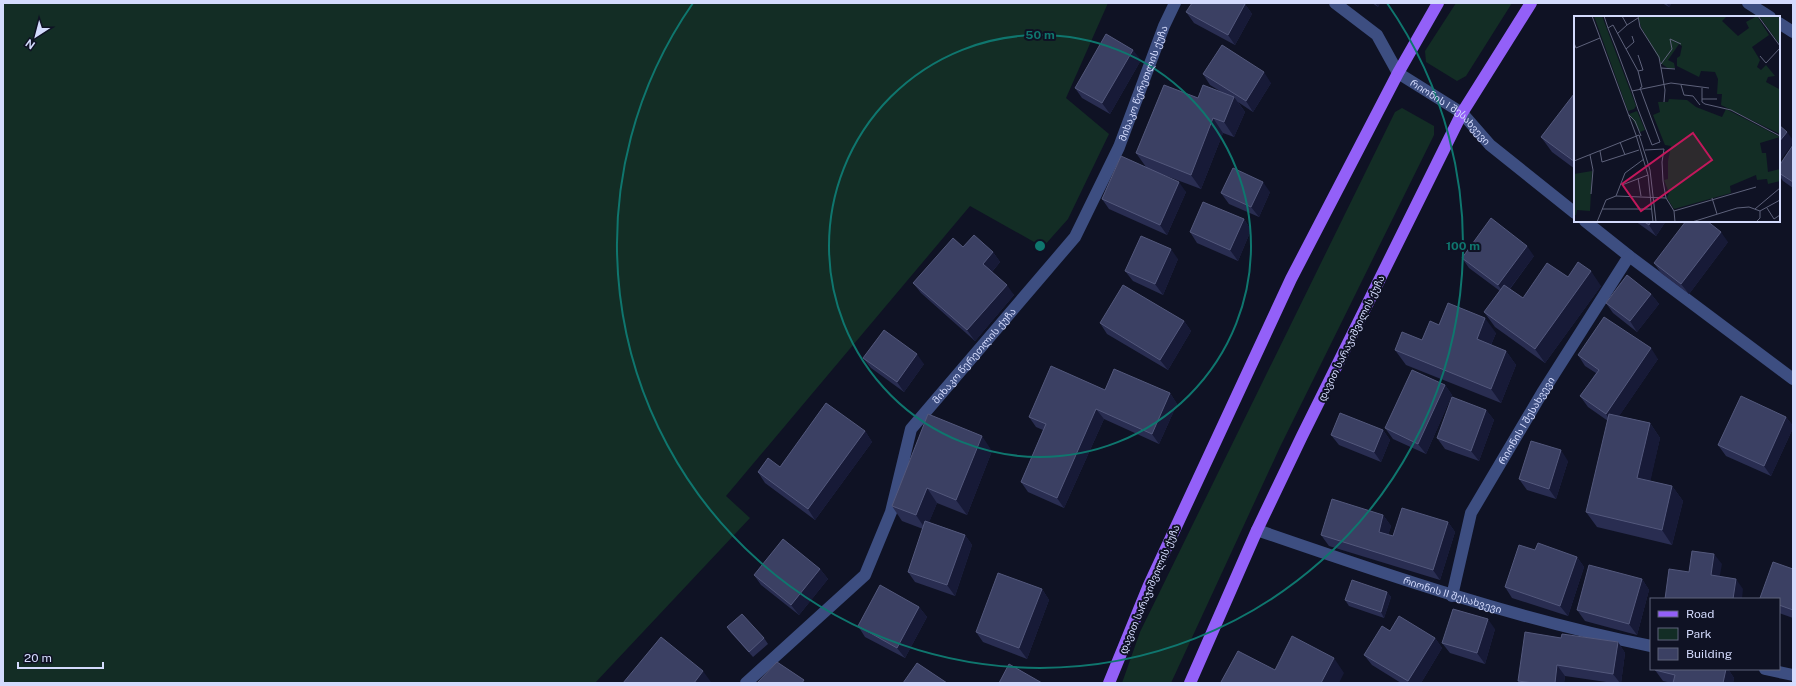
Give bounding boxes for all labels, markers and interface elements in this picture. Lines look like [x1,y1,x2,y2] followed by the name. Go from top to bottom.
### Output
[16,16,56,56] north arrow
[1574,16,1780,222] inset map
[1116,24,1170,143] street label: მიხაკო წერეთლის ქუჩა
[1025,28,1055,42] text: 50 m
[23,37,37,51] text: N
[1408,76,1493,147] street label: რიონის I შესახვევი
[1033,239,1047,253] centre of rings
[1446,239,1480,253] text: 100 m
[1315,273,1388,403] street label: დავით სარაჯიშვილის ქუჩა
[930,305,1018,406] street label: მიხაკო წერეთლის ქუჩა
[1495,374,1557,466] street label: რიონის I შესახვევი
[1116,523,1183,656] street label: დავით სარაჯიშვილის ქუჩა
[1402,574,1504,615] street label: რიონის II შესახვევი
[1650,598,1780,670] legend
[1686,607,1714,621] text: Road
[1686,627,1712,641] text: Park
[18,644,103,670] scale bar
[1686,647,1732,661] text: Building
[24,651,52,665] text: 20 m

